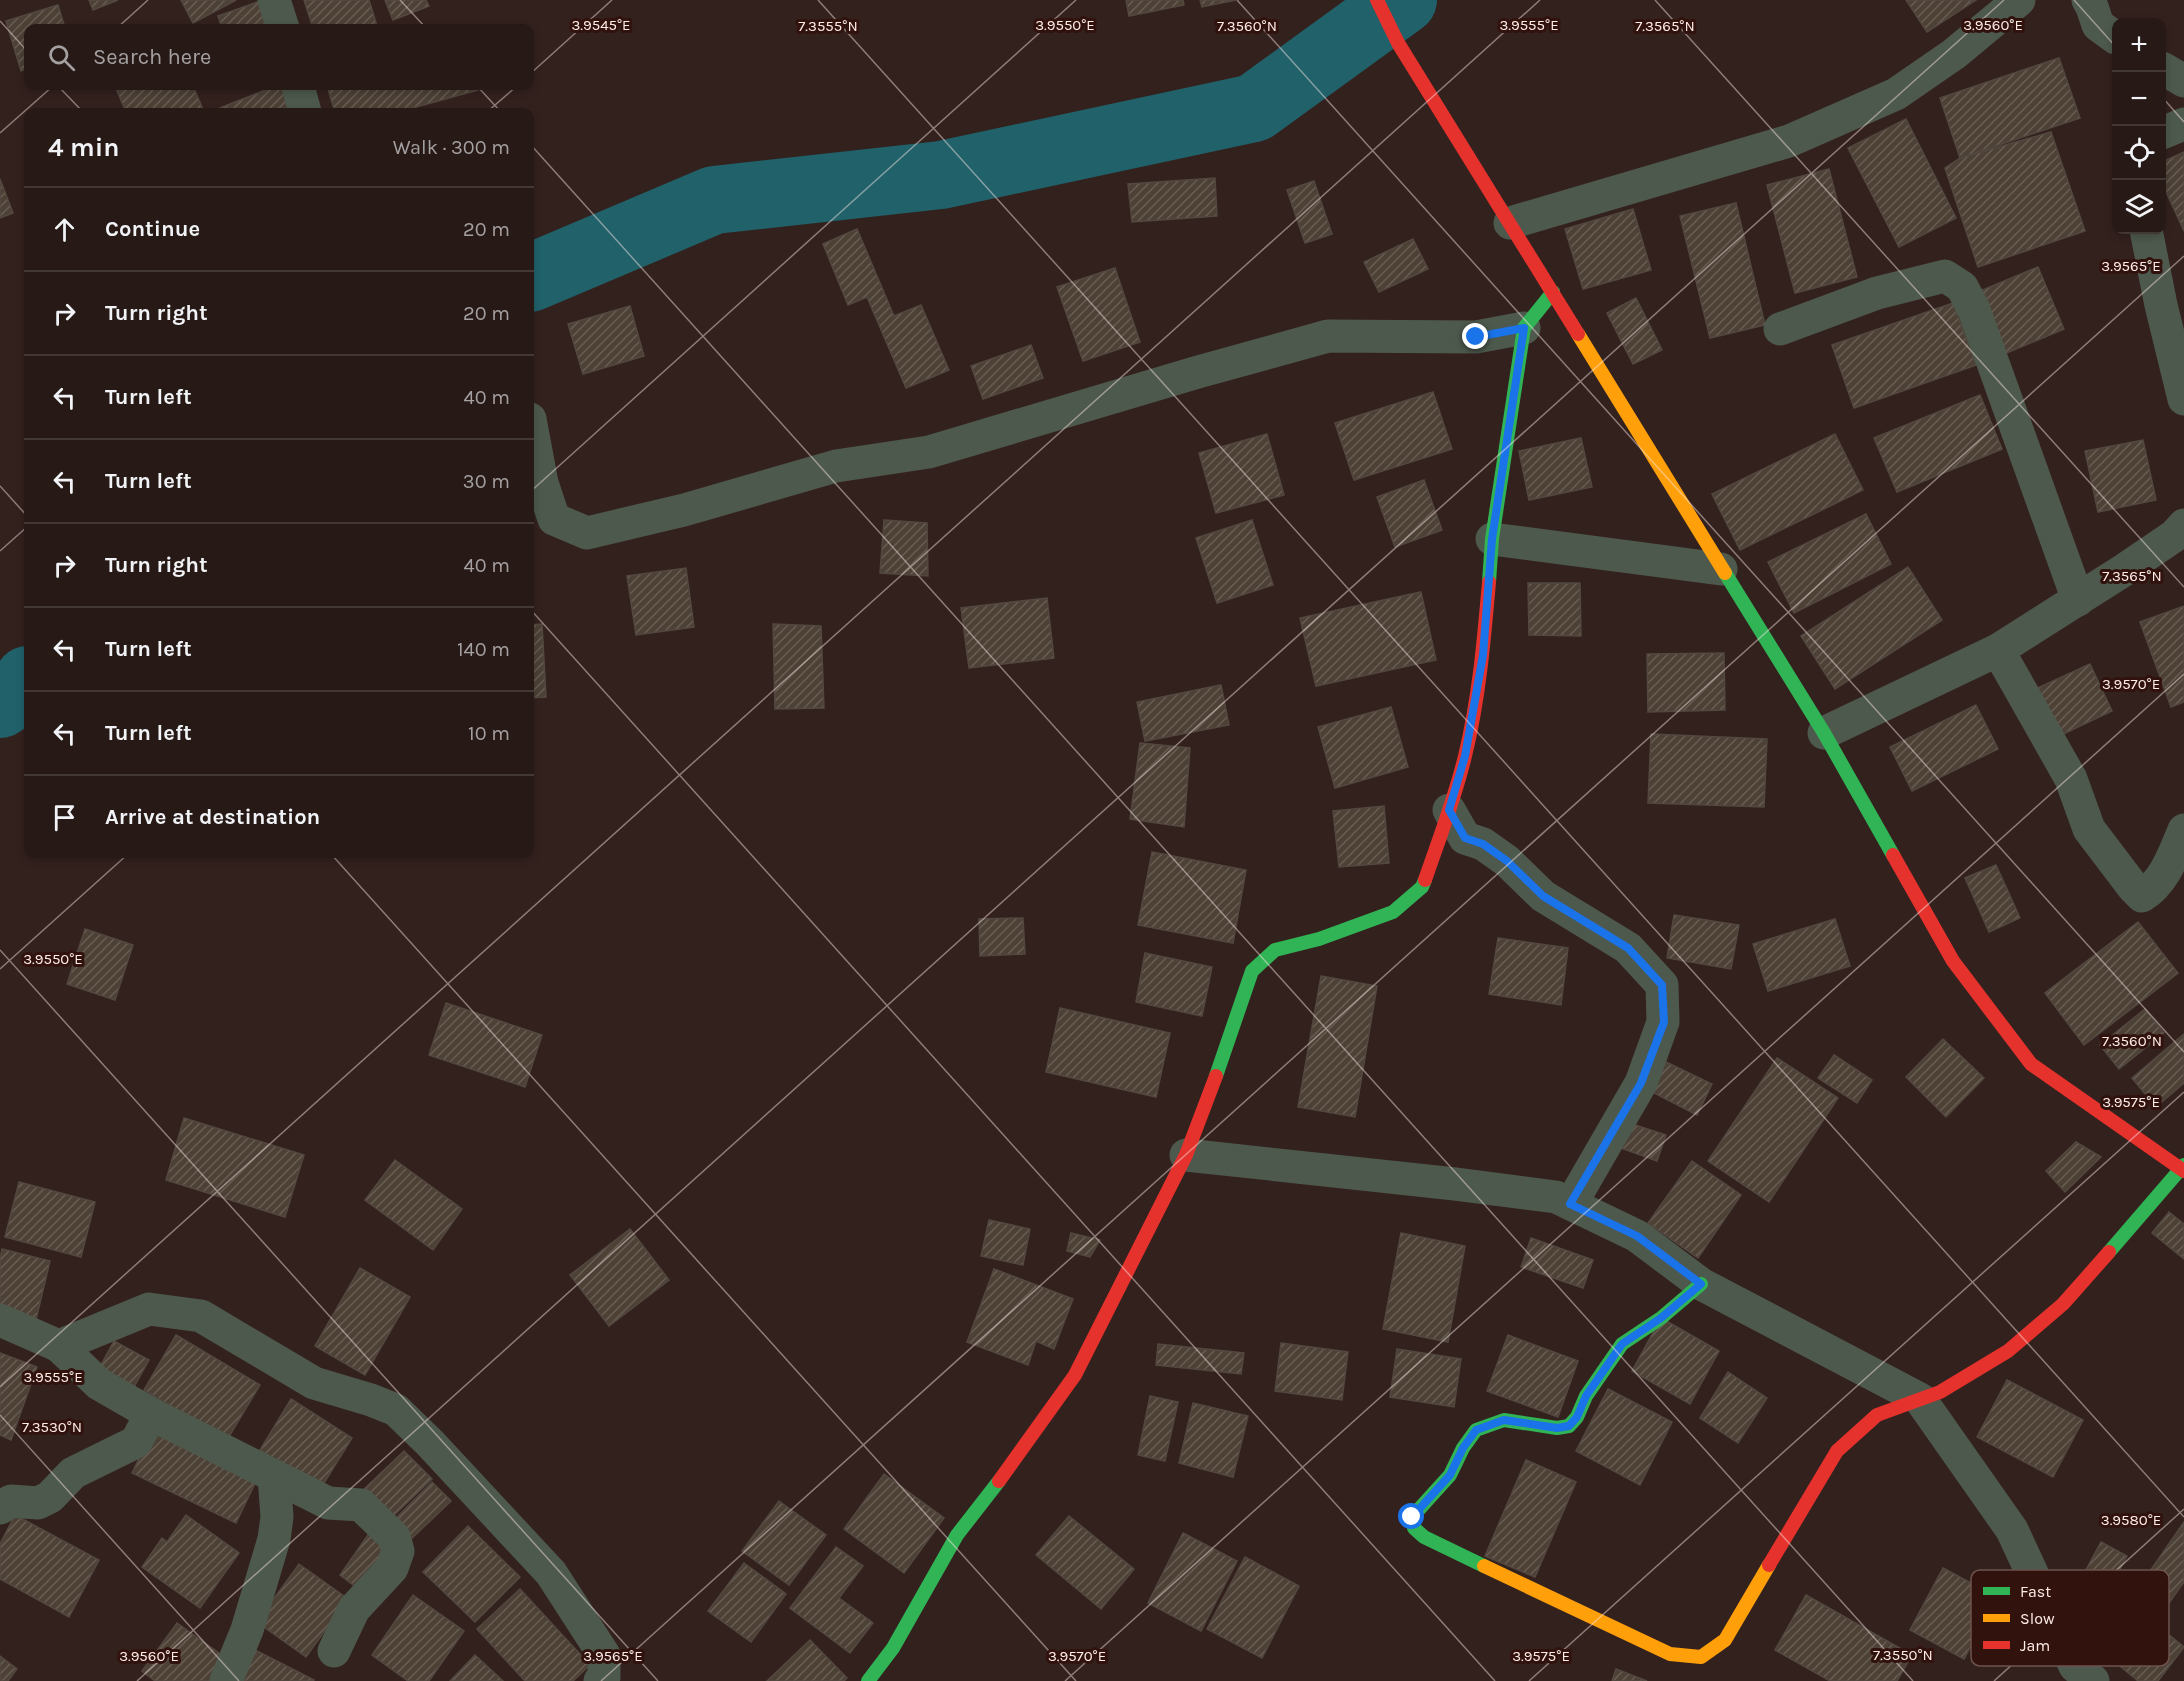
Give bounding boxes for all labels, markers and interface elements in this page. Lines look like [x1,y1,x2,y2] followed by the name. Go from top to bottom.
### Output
[571,16,631,34] text: 3.9545°E
[1035,16,1095,34] text: 3.9550°E
[1499,16,1559,34] text: 3.9555°E
[1963,16,2023,34] text: 3.9560°E
[798,17,858,35] text: 7.3555°N
[1217,17,1277,35] text: 7.3560°N
[1635,17,1695,35] text: 7.3565°N
[2112,18,2166,234] map controls
[2112,18,2166,72] button: +
[24,24,534,90] search box
[45,41,78,74] icon: search
[93,44,211,70] text: Search here
[2112,72,2166,126] button: −
[2112,126,2166,180] button: locate
[48,132,119,163] text: 4 min
[393,136,510,159] text: Walk · 300 m
[2112,180,2166,234] button: layers
[48,213,81,246] icon: ahead
[105,216,200,242] text: Continue
[463,218,510,241] text: 20 m
[2101,257,2161,275] text: 3.9565°E
[48,297,81,330] icon: right
[105,300,208,326] text: Turn right
[463,302,510,325] text: 20 m
[1462,323,1488,349] route end
[48,381,81,414] icon: left
[105,384,192,410] text: Turn left
[464,386,510,409] text: 40 m
[48,465,81,498] icon: left
[105,468,192,494] text: Turn left
[463,470,510,493] text: 30 m
[48,549,81,582] icon: right
[105,552,208,578] text: Turn right
[464,554,510,577] text: 40 m
[2102,567,2162,585] text: 7.3565°N
[48,633,81,666] icon: left
[105,636,192,662] text: Turn left
[457,638,510,661] text: 140 m
[2102,675,2160,693] text: 3.9570°E
[48,717,81,750] icon: left
[105,720,192,746] text: Turn left
[468,722,510,745] text: 10 m
[48,801,81,834] icon: arrive
[105,804,320,830] text: Arrive at destination
[23,950,83,968] text: 3.9550°E
[2102,1032,2162,1050] text: 7.3560°N
[2102,1093,2160,1111] text: 3.9575°E
[23,1368,83,1386] text: 3.9555°E
[22,1418,82,1436] text: 7.3530°N
[1398,1503,1424,1529] route start
[2101,1511,2161,1529] text: 3.9580°E
[1971,1570,2169,1666] legend
[2020,1582,2051,1601] text: Fast
[2020,1609,2055,1628] text: Slow
[2020,1636,2050,1655] text: Jam
[1873,1646,1933,1664] text: 7.3550°N
[119,1647,179,1665] text: 3.9560°E
[583,1647,643,1665] text: 3.9565°E
[1048,1647,1106,1665] text: 3.9570°E
[1512,1647,1570,1665] text: 3.9575°E

